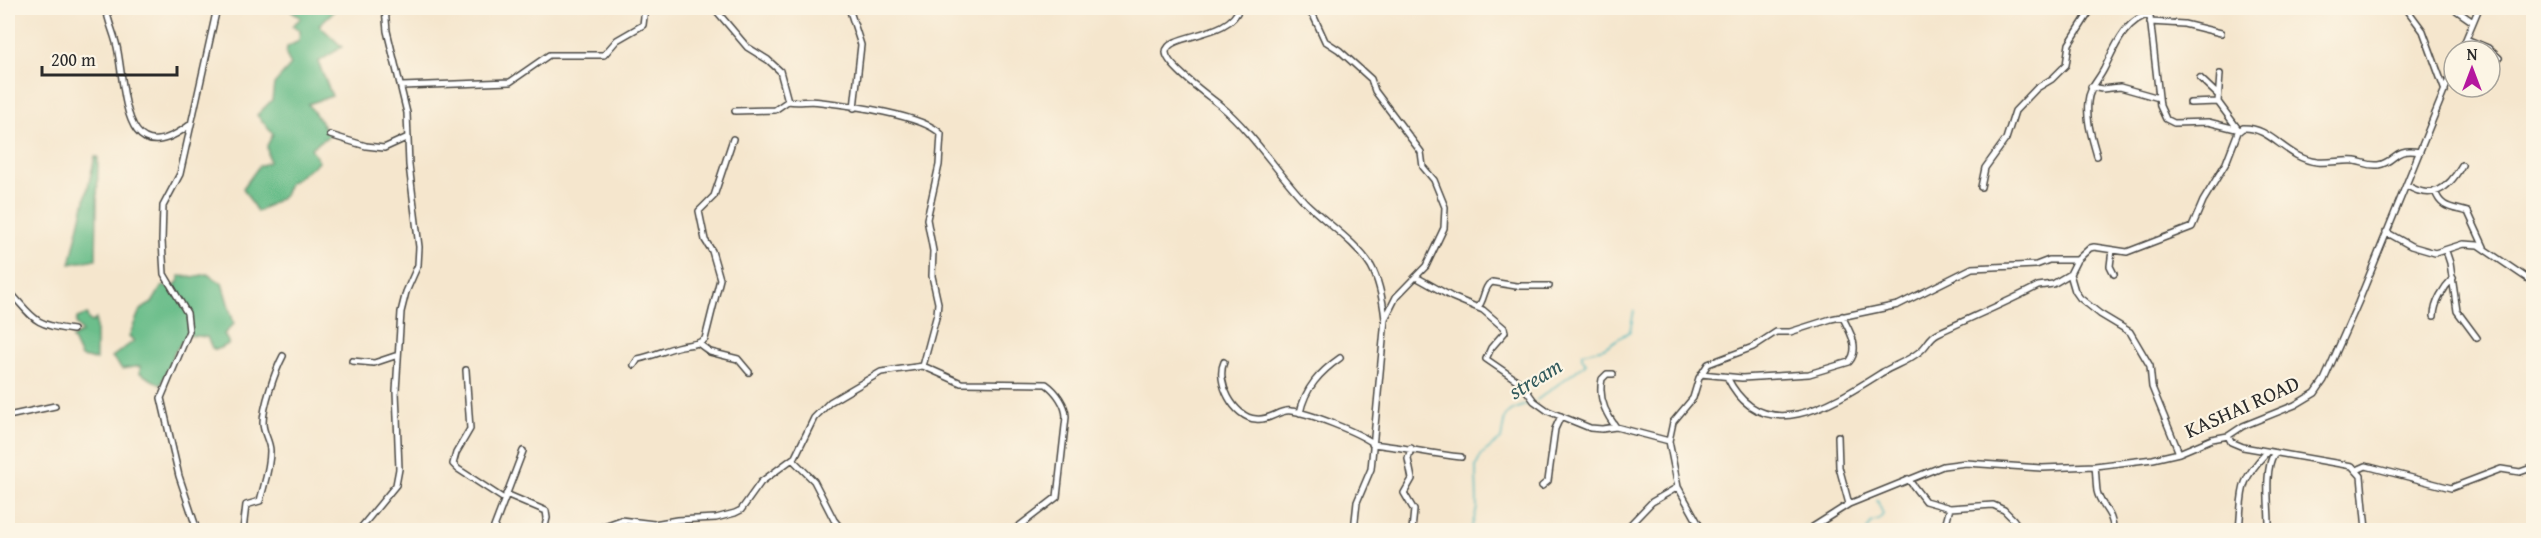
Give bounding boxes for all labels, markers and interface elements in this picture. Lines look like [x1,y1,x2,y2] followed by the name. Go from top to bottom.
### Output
[42,39,177,77] scale bar
[2442,39,2502,99] north arrow
[2467,42,2478,66] text: N
[51,46,96,73] text: 200 m
[1501,349,1568,407] water label: stream
[2179,367,2304,446] street label: KASHAI ROAD

